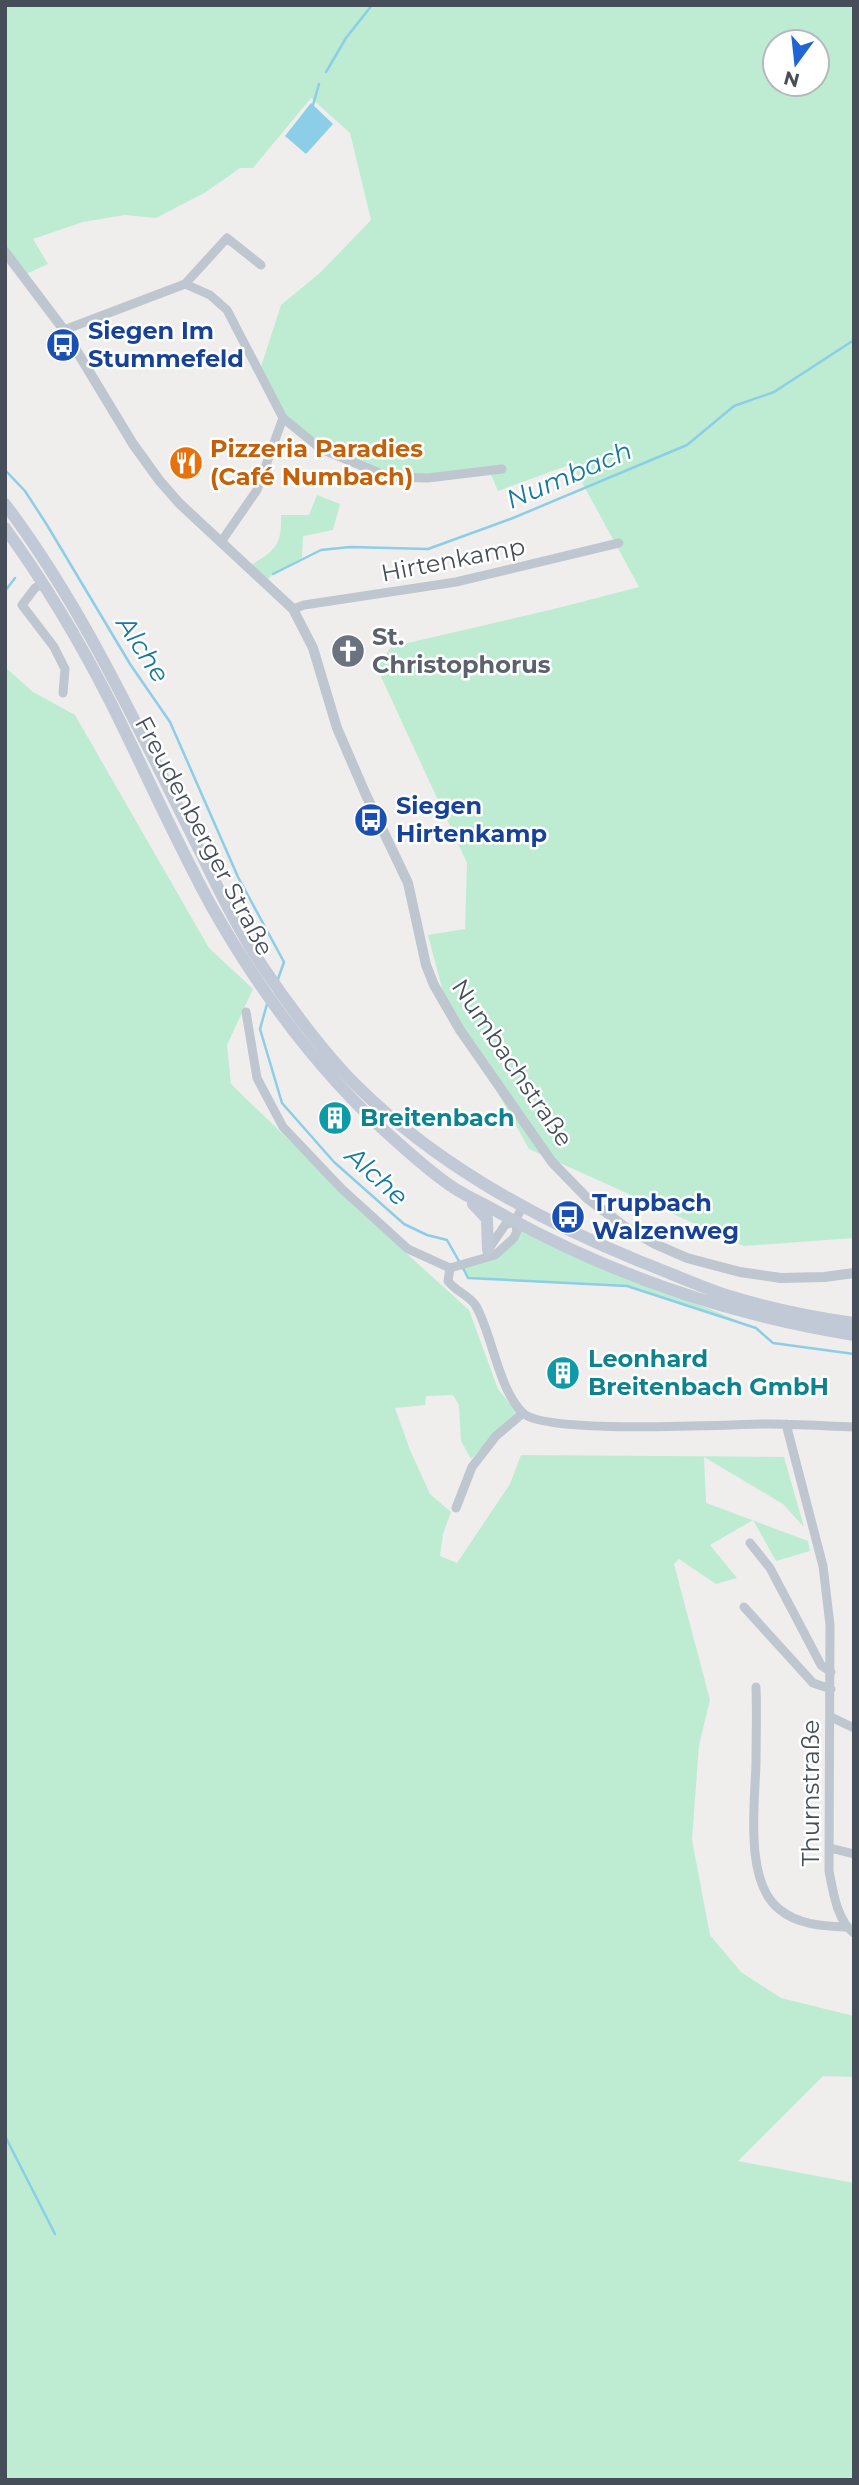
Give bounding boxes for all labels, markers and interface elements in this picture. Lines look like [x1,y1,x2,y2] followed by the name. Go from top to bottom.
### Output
[761,28,831,98] north arrow
[781,66,802,92] text: N
[88,316,244,373] place label: Siegen Im Stummefeld
[44,326,82,364] bus stop icon: Siegen Im Stummefeld
[210,434,423,491] place label: Pizzeria Paradies (Café Numbach)
[501,434,637,516] water label: Numbach
[167,444,205,482] restaurant icon: Pizzeria Paradies (Café Numbach)
[378,531,527,588] street label: Hirtenkamp
[109,608,176,688] water label: Alche
[372,622,551,679] place label: St. Christophorus
[329,632,367,670] church icon: St. Christophorus
[129,711,280,960] street label: Freudenberger Straße
[396,791,547,848] place label: Siegen Hirtenkamp
[352,801,390,839] bus stop icon: Siegen Hirtenkamp
[446,973,579,1152] street label: Numbachstraße
[316,1099,354,1137] building icon: Breitenbach
[360,1103,515,1132] place label: Breitenbach
[338,1138,415,1212] water label: Alche
[592,1188,739,1245] place label: Trupbach Walzenweg
[549,1198,587,1236] bus stop icon: Trupbach Walzenweg
[588,1344,829,1401] place label: Leonhard Breitenbach GmbH
[544,1354,582,1392] building icon: Leonhard Breitenbach GmbH
[796,1720,825,1866] street label: Thurnstraße

